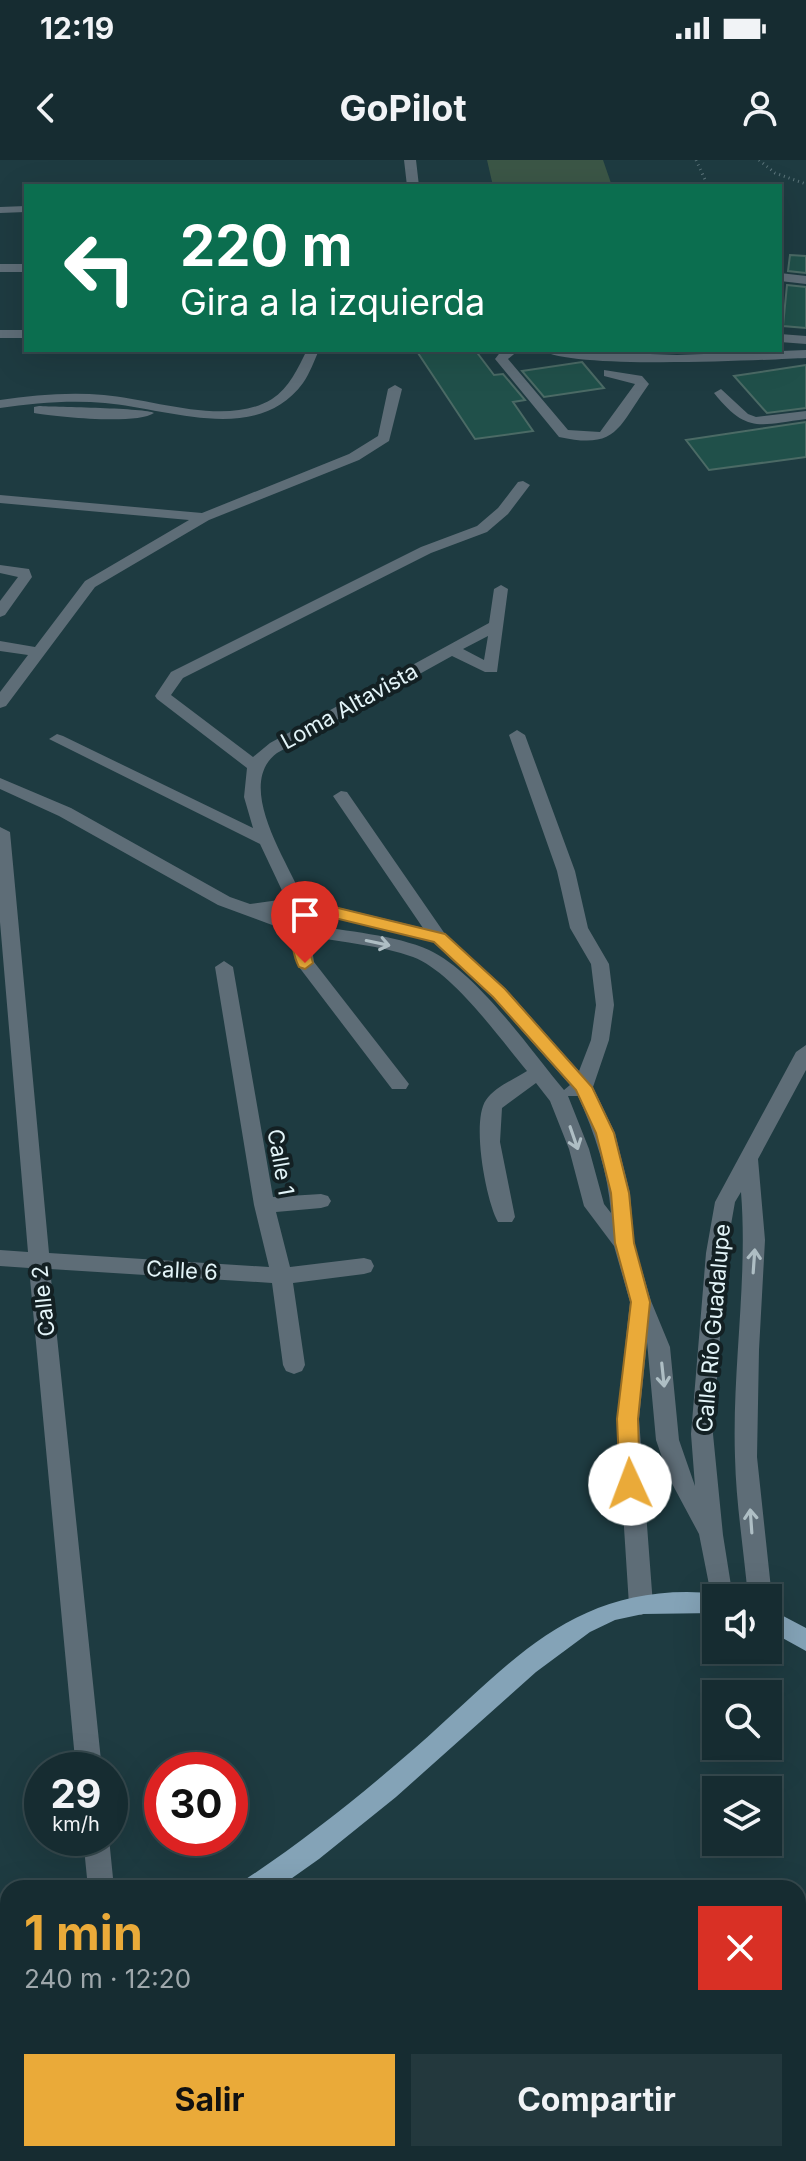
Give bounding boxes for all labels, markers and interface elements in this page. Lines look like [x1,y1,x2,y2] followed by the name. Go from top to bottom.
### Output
[40,10,114,46] text: 12:19
[24,86,68,130] icon: back
[339,86,467,130] text: GoPilot
[738,86,782,130] icon: person
[180,212,353,280] text: 220 m
[48,216,152,320] icon: left
[180,280,485,324] text: Gira a la izquierda
[276,658,422,754] street label: Loma Altavista
[271,881,339,963] pin
[283,893,327,937] icon: arrive
[365,937,390,952] one-way arrow
[568,1125,583,1150] one-way arrow
[262,1127,300,1197] street label: Calle 1
[691,1223,735,1433] street label: Calle Río Guadalupe
[747,1248,762,1275] one-way arrow
[145,1255,219,1285] street label: Calle 6
[26,1264,60,1338] street label: Calle 2
[655,1361,670,1388] one-way arrow
[588,1442,672,1526] position arrow
[743,1508,758,1535] one-way arrow
[702,1584,782,1856] map controls
[702,1584,782,1664] button: sound
[702,1680,782,1760] button: search
[144,1752,248,1856] speed limit sign: 30
[50,1769,102,1818] text: 29
[702,1776,782,1856] button: layers
[52,1812,100,1836] text: km/h
[24,1903,143,1962] text: 1 min
[698,1906,782,1990] button: close
[24,1963,191,1994] text: 240 m · 12:20
[24,2054,395,2146] button: Salir
[411,2054,782,2146] button: Compartir

